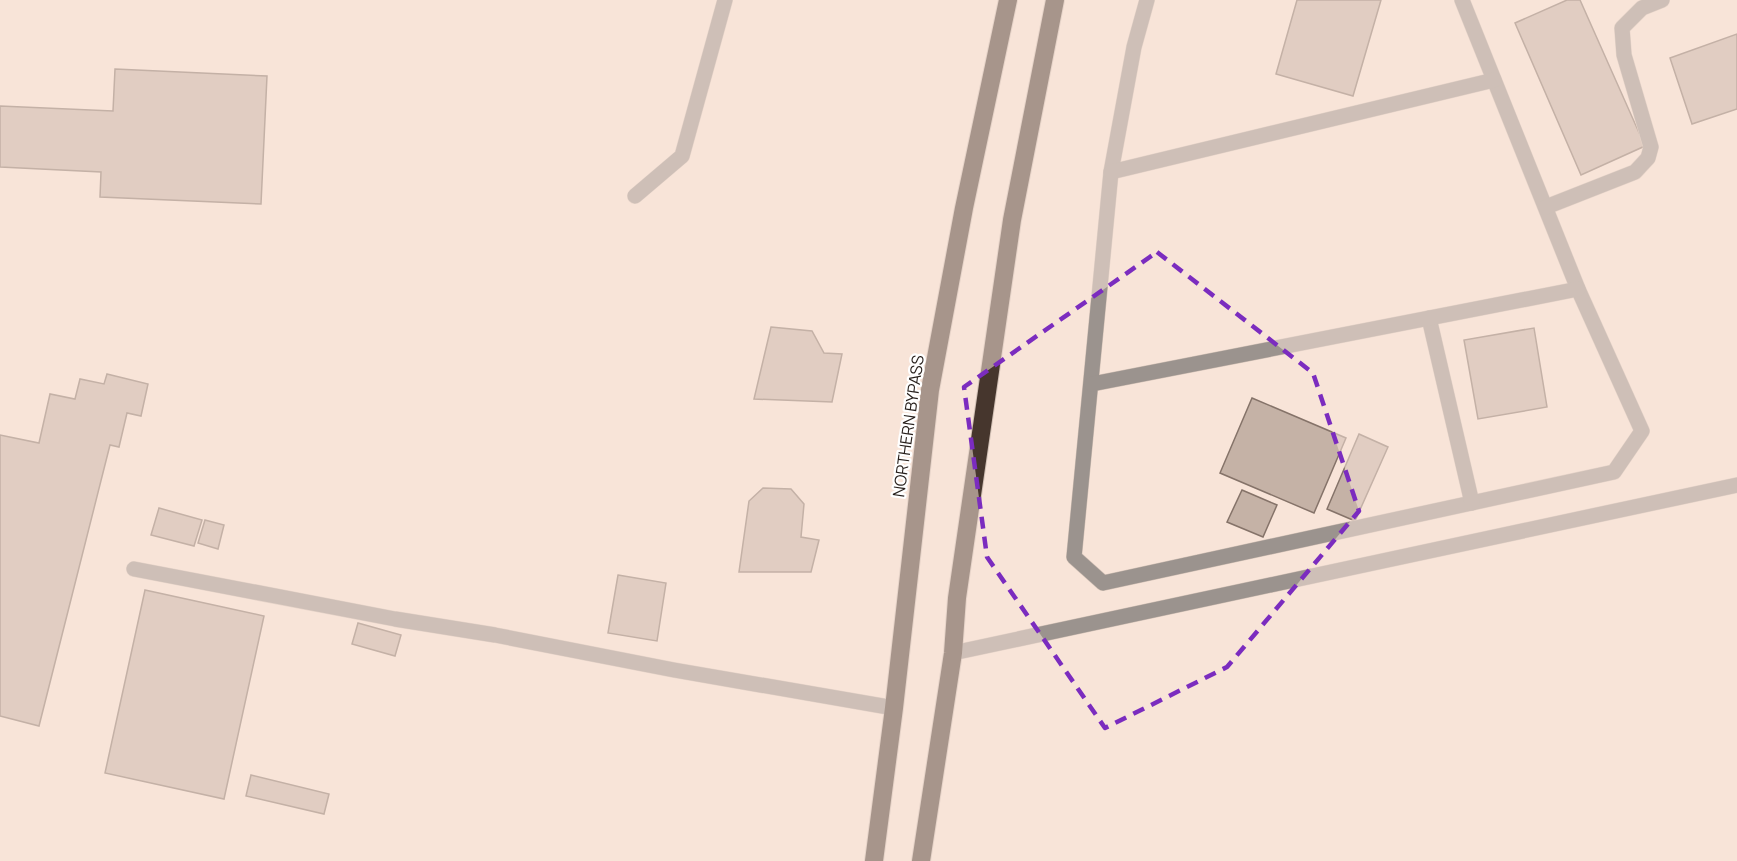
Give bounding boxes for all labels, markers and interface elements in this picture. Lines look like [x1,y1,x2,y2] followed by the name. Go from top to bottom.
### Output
[887,353,929,499] street label: NORTHERN BYPASS

